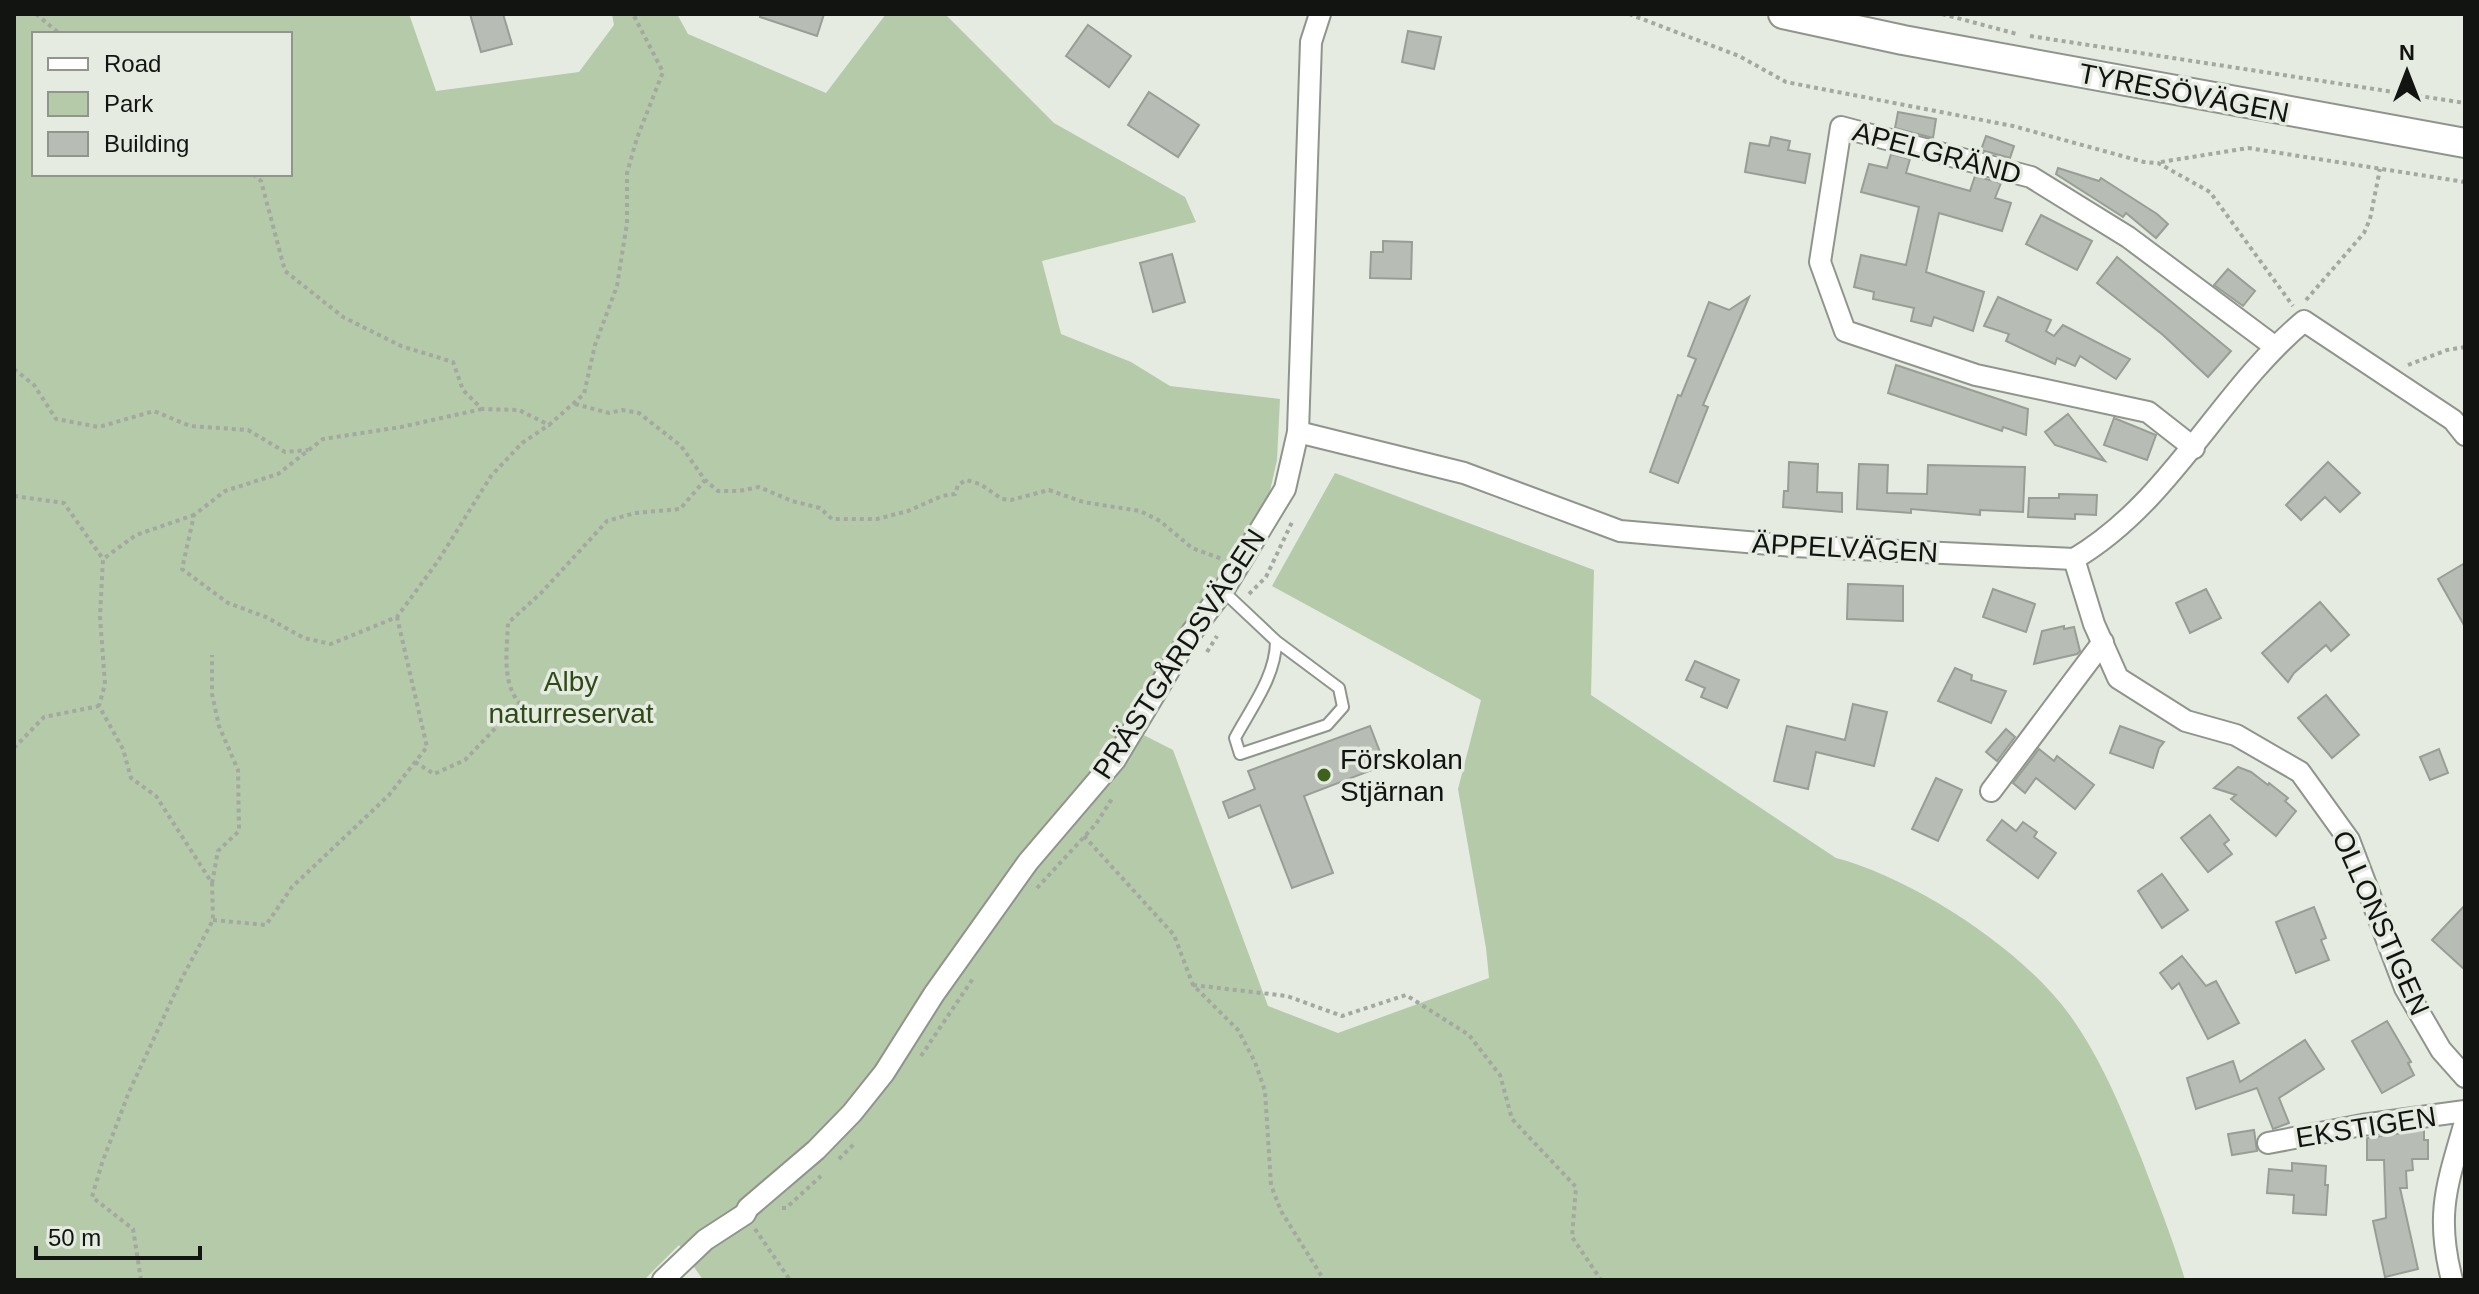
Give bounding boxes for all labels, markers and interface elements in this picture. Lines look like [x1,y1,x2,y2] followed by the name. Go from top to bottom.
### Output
[32,32,292,176] legend
[2367,32,2447,112] north arrow
[2399,40,2415,65] text: N
[104,50,161,77] text: Road
[2076,57,2292,129] street label: TYRESÖVÄGEN
[104,90,154,117] text: Park
[1850,116,2024,190] street label: APELGRÄND
[104,130,189,157] text: Building
[1087,524,1271,784] street label: PRÄSTGÅRDSVÄGEN
[1751,528,1939,568] street label: ÄPPELVÄGEN
[489,666,654,729] park label: Alby naturreservat
[1340,744,1463,807] place label: Förskolan Stjärnan
[1315,766,1333,784] marker: Förskolan Stjärnan
[2326,826,2436,1020] street label: OLLONSTIGEN
[2294,1101,2438,1153] street label: EKSTIGEN
[36,1210,200,1260] scale bar
[48,1224,101,1251] text: 50 m

